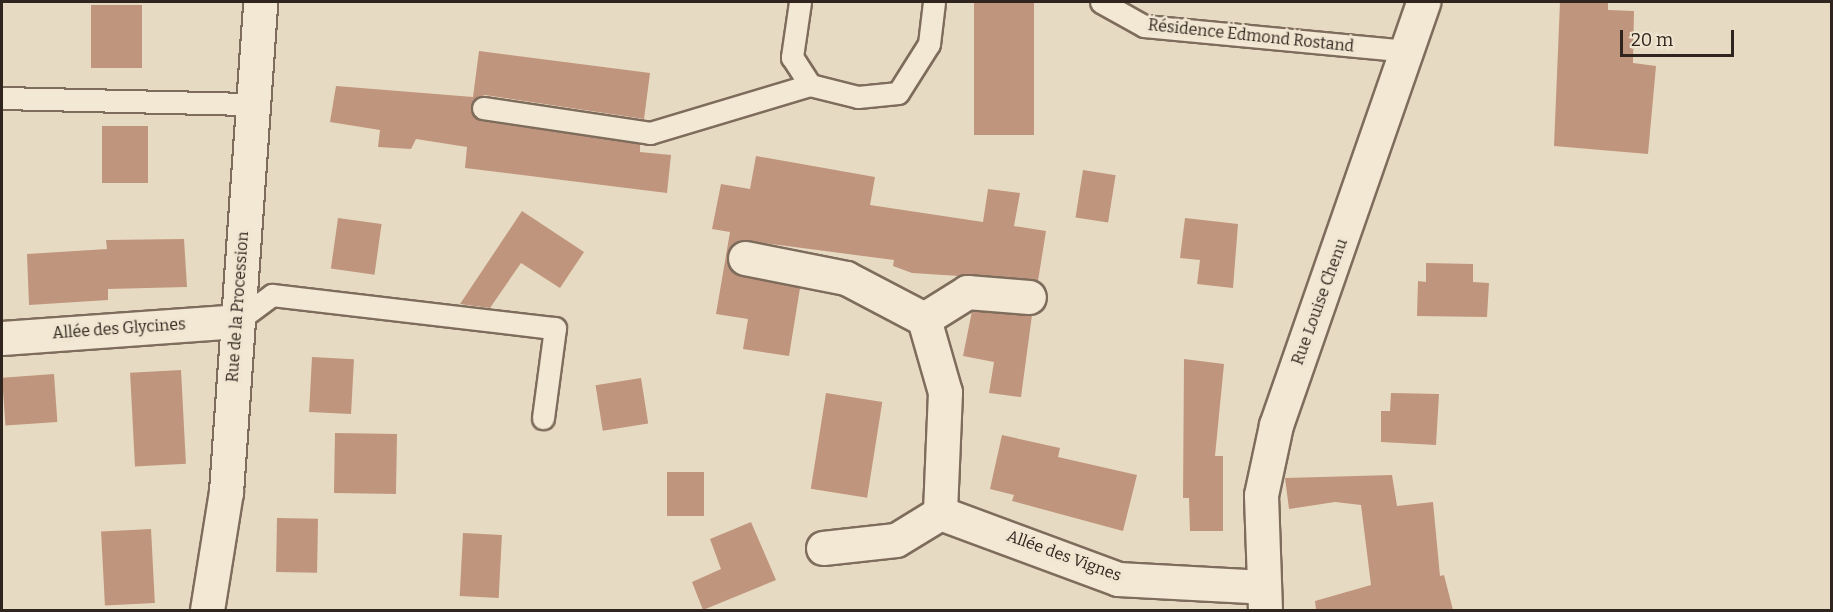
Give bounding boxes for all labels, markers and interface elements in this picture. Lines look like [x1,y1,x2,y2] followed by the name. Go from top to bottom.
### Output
[1147,16,1355,56] street label: Résidence Edmond Rostand
[1623,18,1737,56] scale bar
[1631,29,1673,51] text: 20 m
[223,231,253,383] street label: Rue de la Procession
[1288,236,1352,368] street label: Rue Louise Chenu
[52,315,186,343] street label: Allée des Glycines
[1004,526,1124,586] street label: Allée des Vignes

